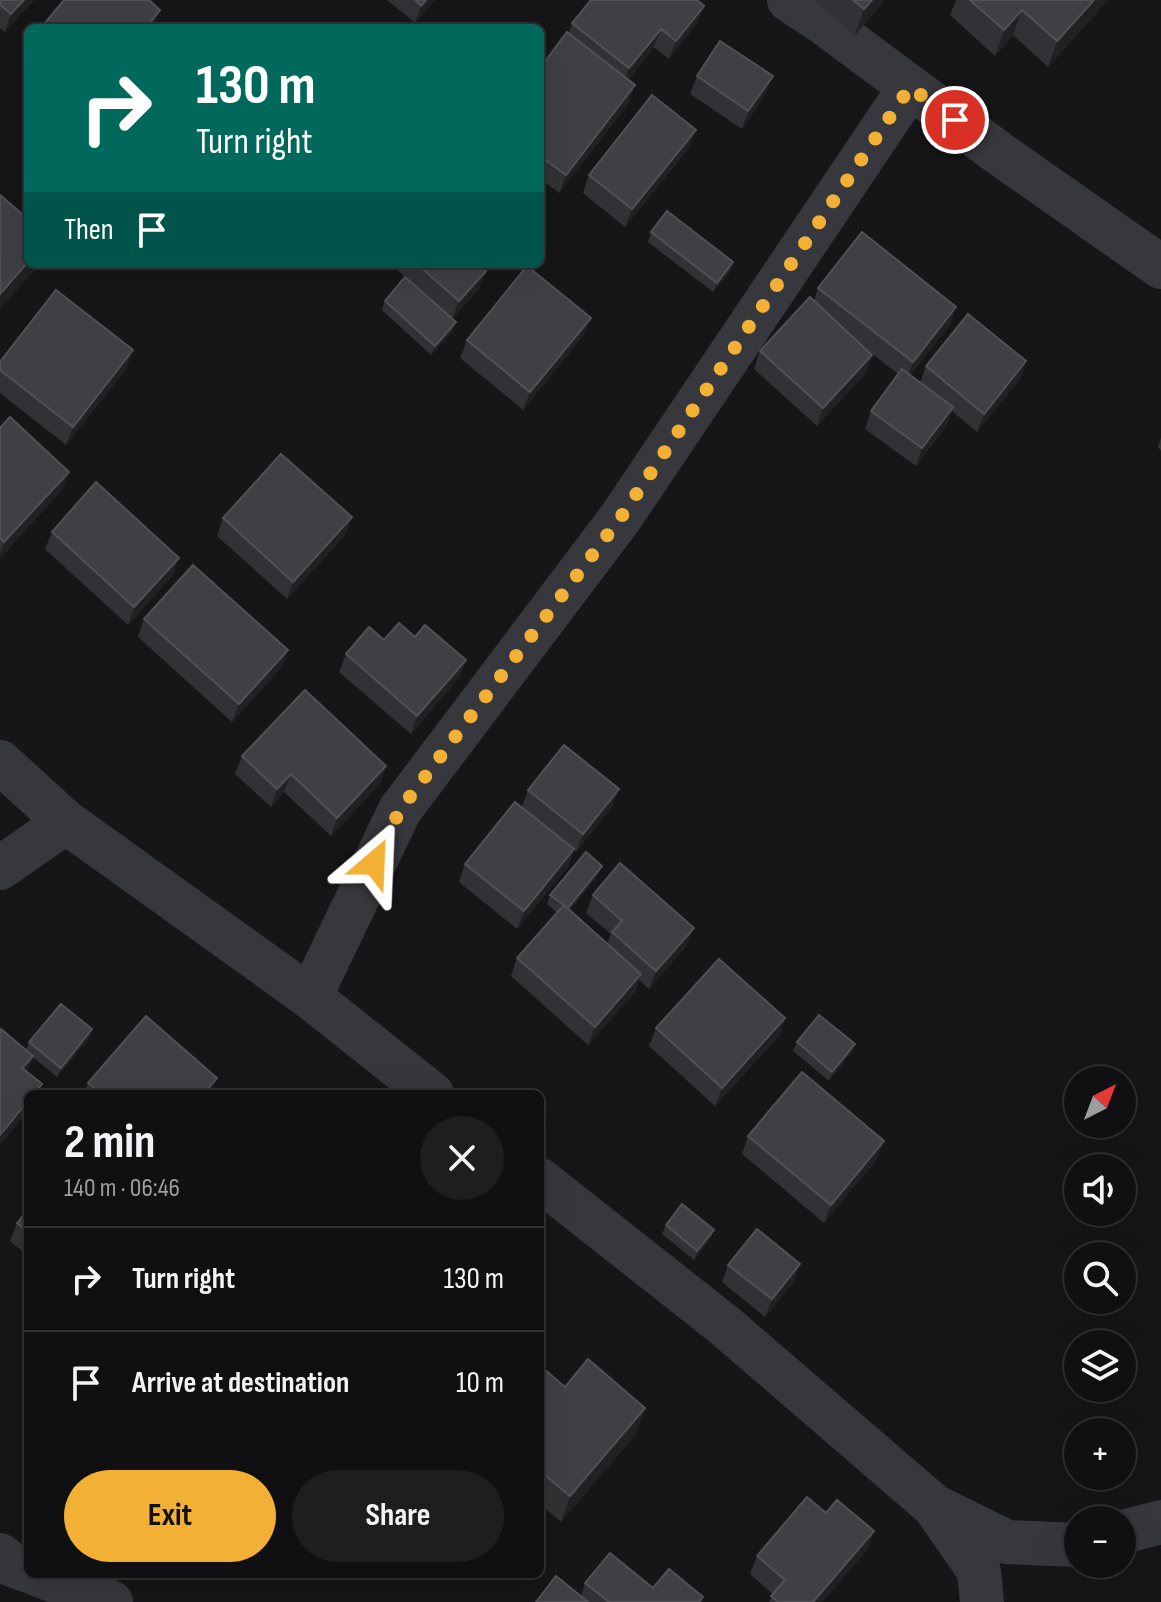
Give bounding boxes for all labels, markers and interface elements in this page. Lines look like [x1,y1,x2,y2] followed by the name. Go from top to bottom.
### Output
[196,53,316,120] text: 130 m
[64,56,168,160] icon: right
[921,86,989,154] pin
[933,98,977,142] icon: arrive
[196,121,313,164] text: Turn right
[130,208,174,252] icon: arrive
[64,212,114,248] text: Then
[332,821,416,905] position arrow
[1064,1066,1136,1138] north arrow
[1064,1066,1136,1578] map controls
[64,1114,155,1171] text: 2 min
[420,1116,504,1200] button: close
[1064,1154,1136,1226] button: sound
[64,1173,180,1204] text: 140 m · 06:46
[1064,1242,1136,1314] button: search
[64,1257,108,1301] icon: right
[132,1261,235,1297] text: Turn right
[444,1261,504,1297] text: 130 m
[1064,1330,1136,1402] button: layers
[64,1361,108,1405] icon: arrive
[132,1365,349,1401] text: Arrive at destination
[456,1365,504,1401] text: 10 m
[1064,1418,1136,1490] button: +
[64,1470,276,1562] button: Exit
[292,1470,504,1562] button: Share
[1064,1506,1136,1578] button: −

